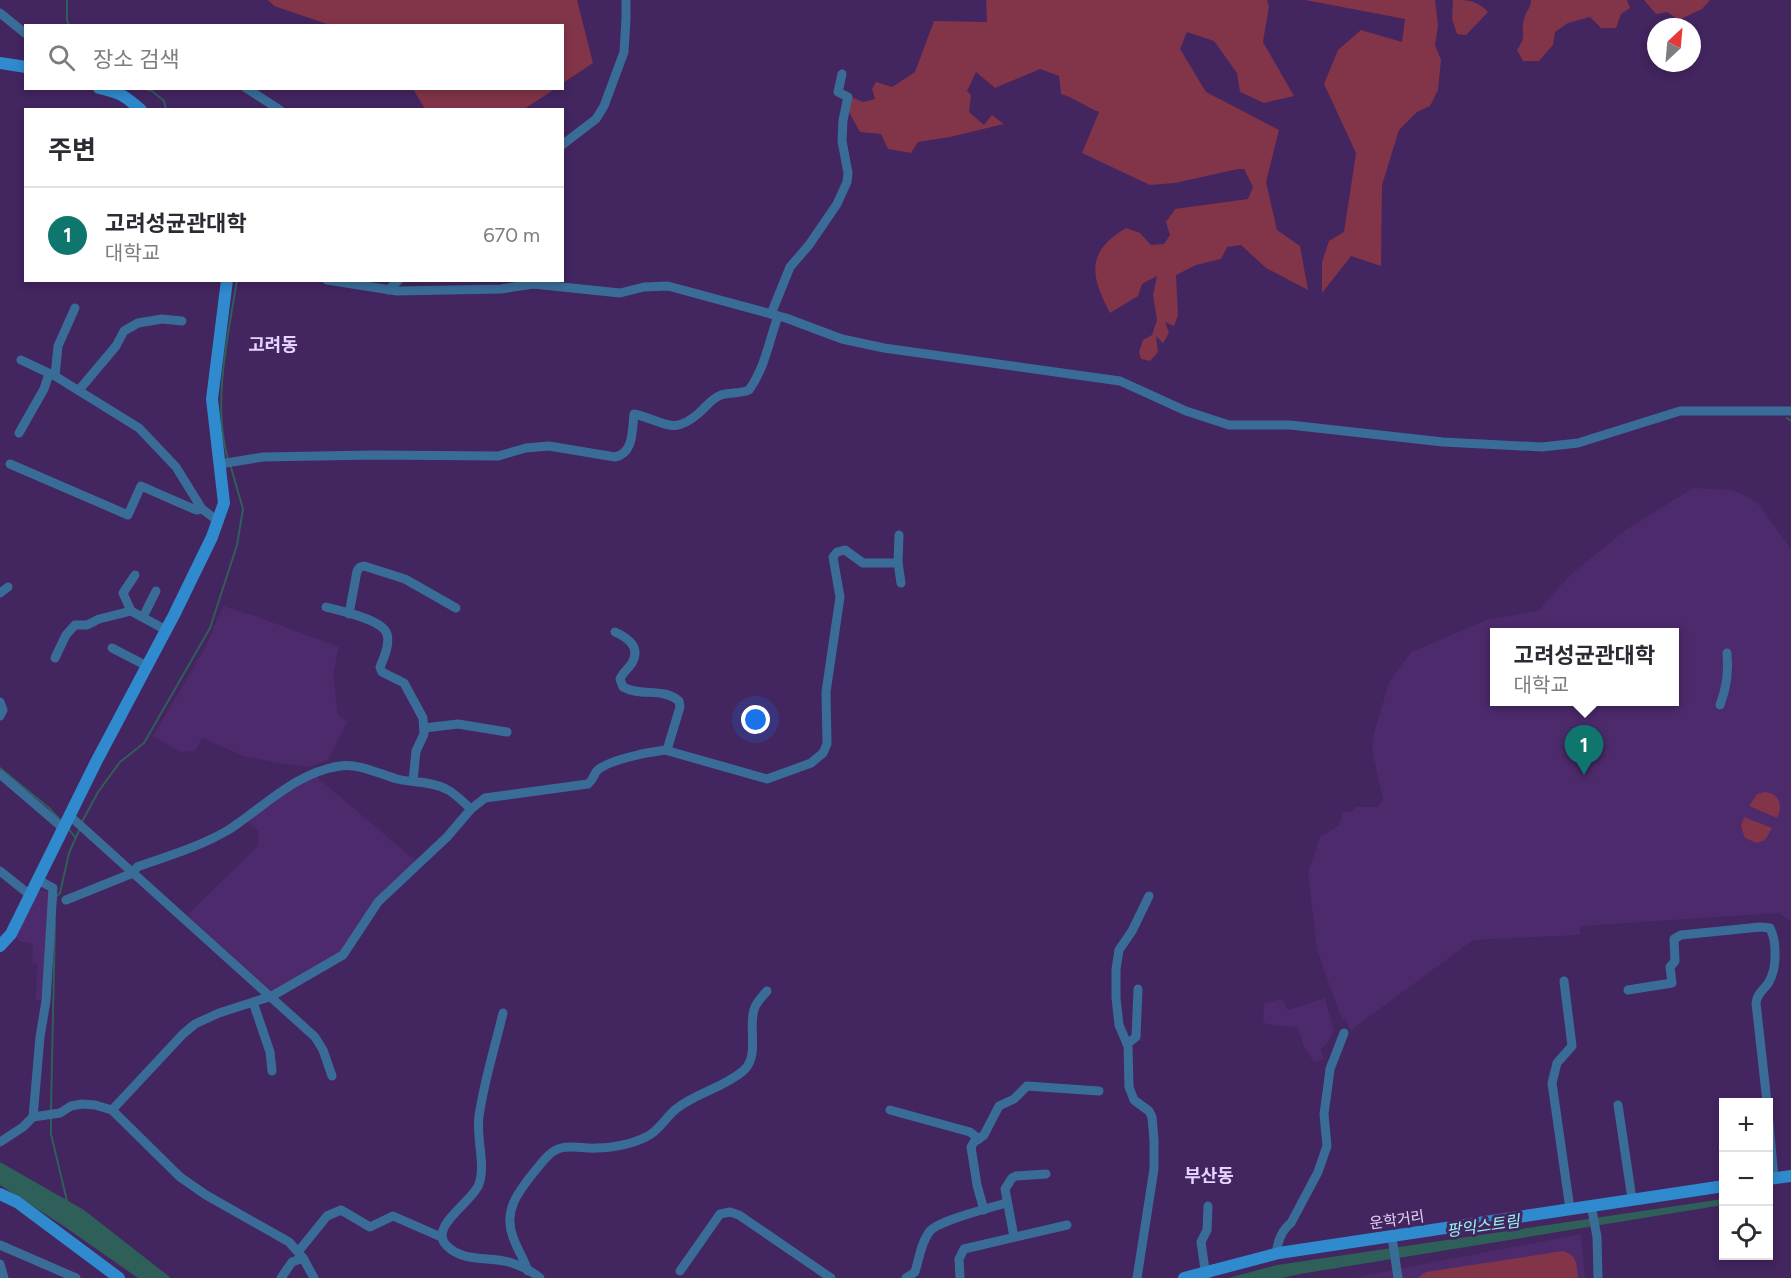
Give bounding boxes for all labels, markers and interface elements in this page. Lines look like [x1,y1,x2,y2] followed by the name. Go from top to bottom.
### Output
[1647,18,1701,72] north arrow
[24,24,564,90] search box
[45,41,78,74] icon: search
[93,46,179,73] text: 장소 검색
[48,134,96,166] text: 주변
[105,210,247,237] text: 고려성균관대학
[63,223,72,247] text: 1
[483,223,540,247] text: 670 m
[105,241,160,265] text: 대학교
[248,334,298,356] district label: 고려동
[1490,628,1679,706] popup
[1514,642,1655,669] text: 고려성균관대학
[1514,673,1569,697] text: 대학교
[741,705,770,734] your location
[1564,726,1604,775] pin: 1
[1719,1098,1773,1260] map controls
[1719,1098,1773,1152] button: +
[1719,1152,1773,1206] button: −
[1184,1165,1234,1187] district label: 부산동
[1719,1206,1773,1260] button: locate
[1368,1207,1426,1233] street label: 운학거리
[1445,1211,1522,1241] water label: 팡익스트림

